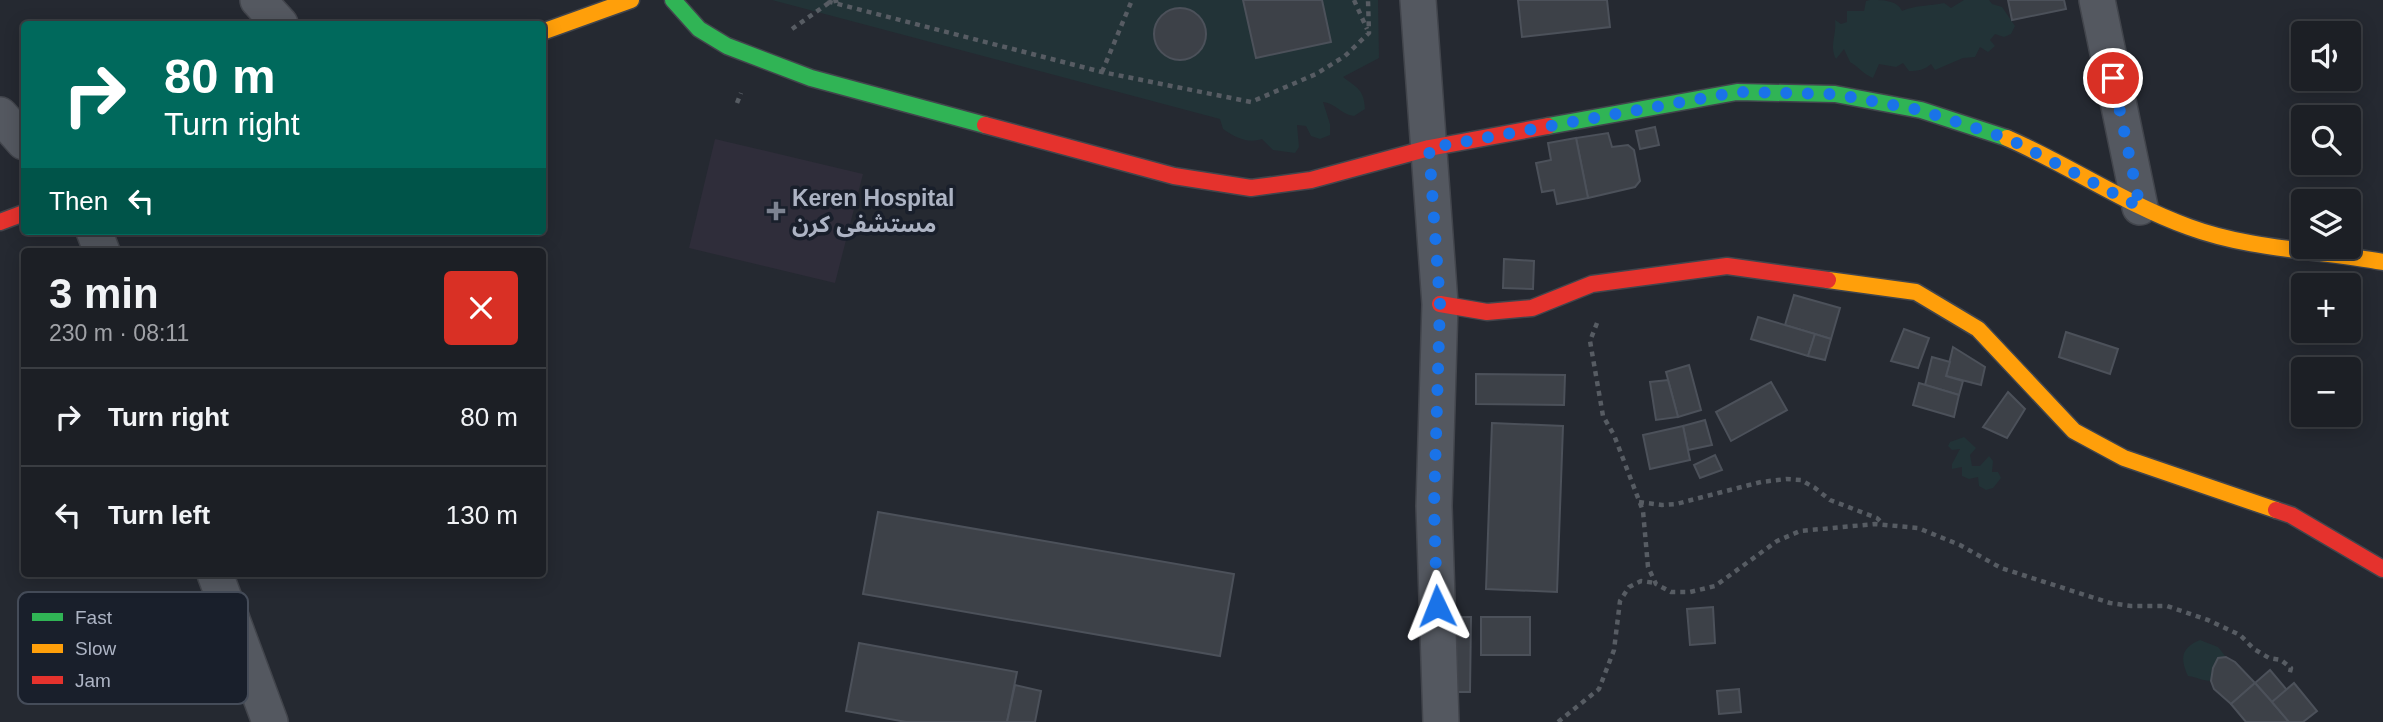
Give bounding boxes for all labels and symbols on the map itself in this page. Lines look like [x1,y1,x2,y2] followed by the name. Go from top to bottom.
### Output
[2083,48,2143,108] pin
[792,185,954,238] place label: Keren Hospital مستشفى كرن
[766,201,786,221] marker: Keren Hospital مستشفى كرن
[1400,569,1474,643] position arrow
[18,592,248,704] legend
[75,607,113,628] text: Fast
[75,638,116,659] text: Slow
[75,670,111,691] text: Jam

